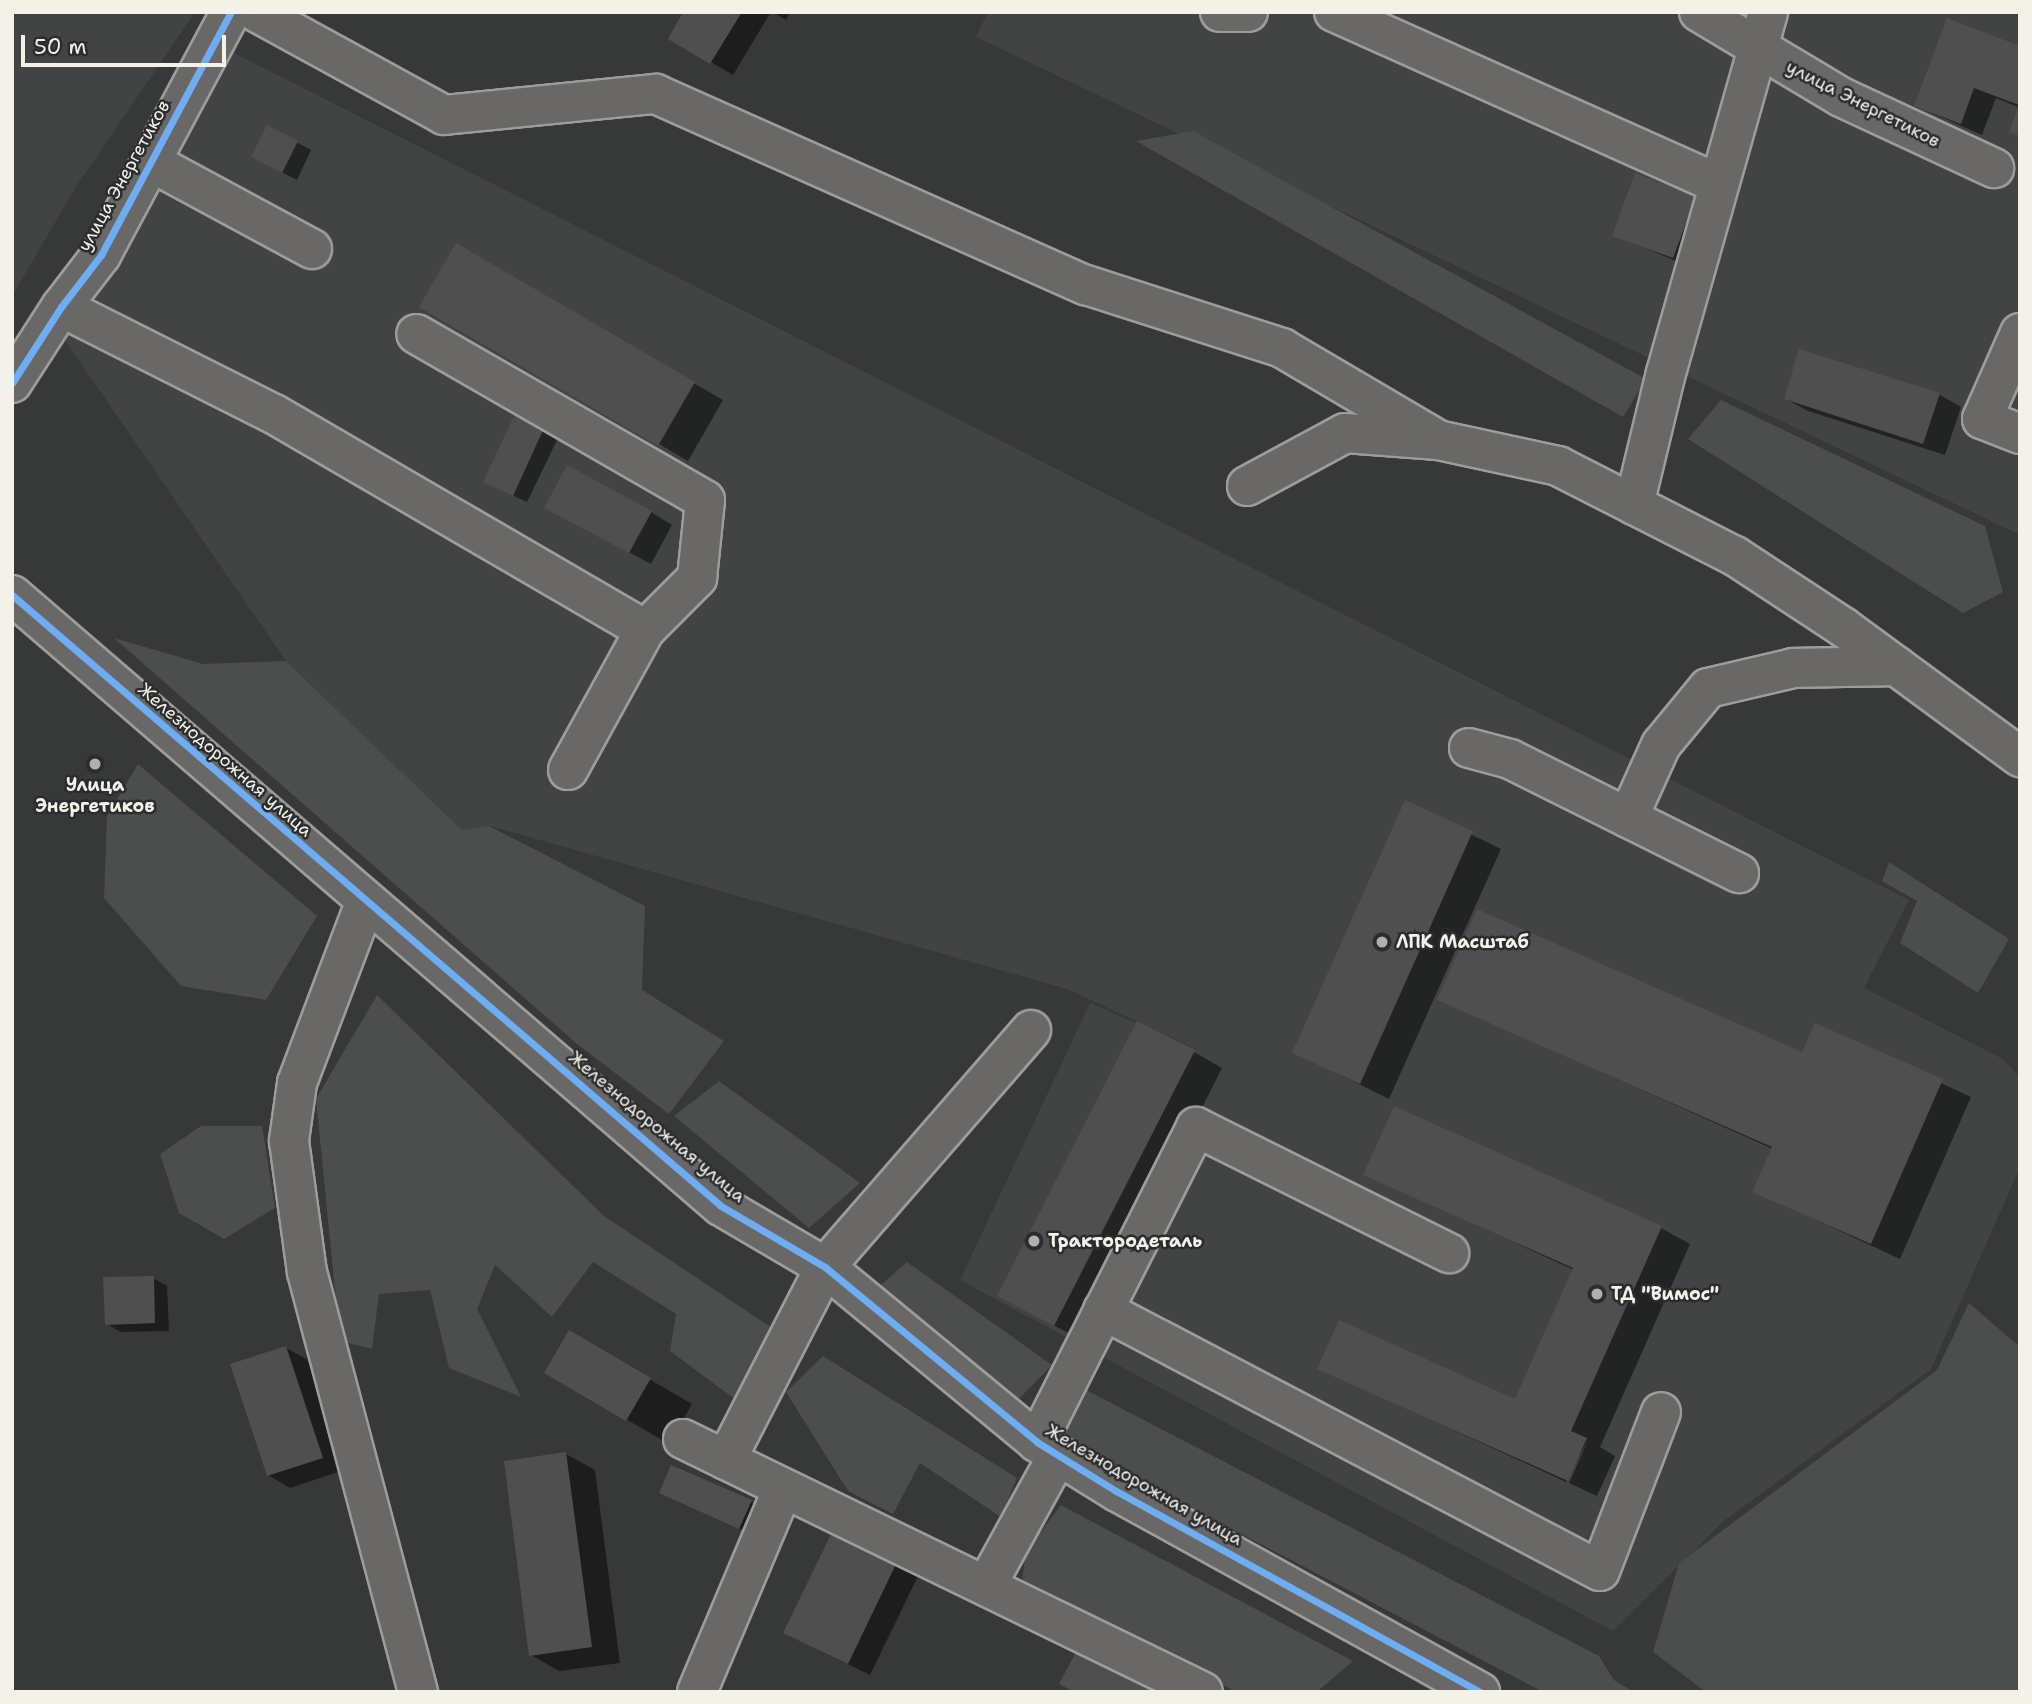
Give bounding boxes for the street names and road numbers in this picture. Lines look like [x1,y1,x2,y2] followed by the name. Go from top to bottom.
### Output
[1783,56,1943,152] street label: улица Энергетиков
[73,97,175,255] street label: улица Энергетиков
[134,678,316,842] street label: Железнодорожная улица
[564,1047,750,1207] street label: Железнодорожная улица
[1042,1420,1246,1550] street label: Железнодорожная улица

